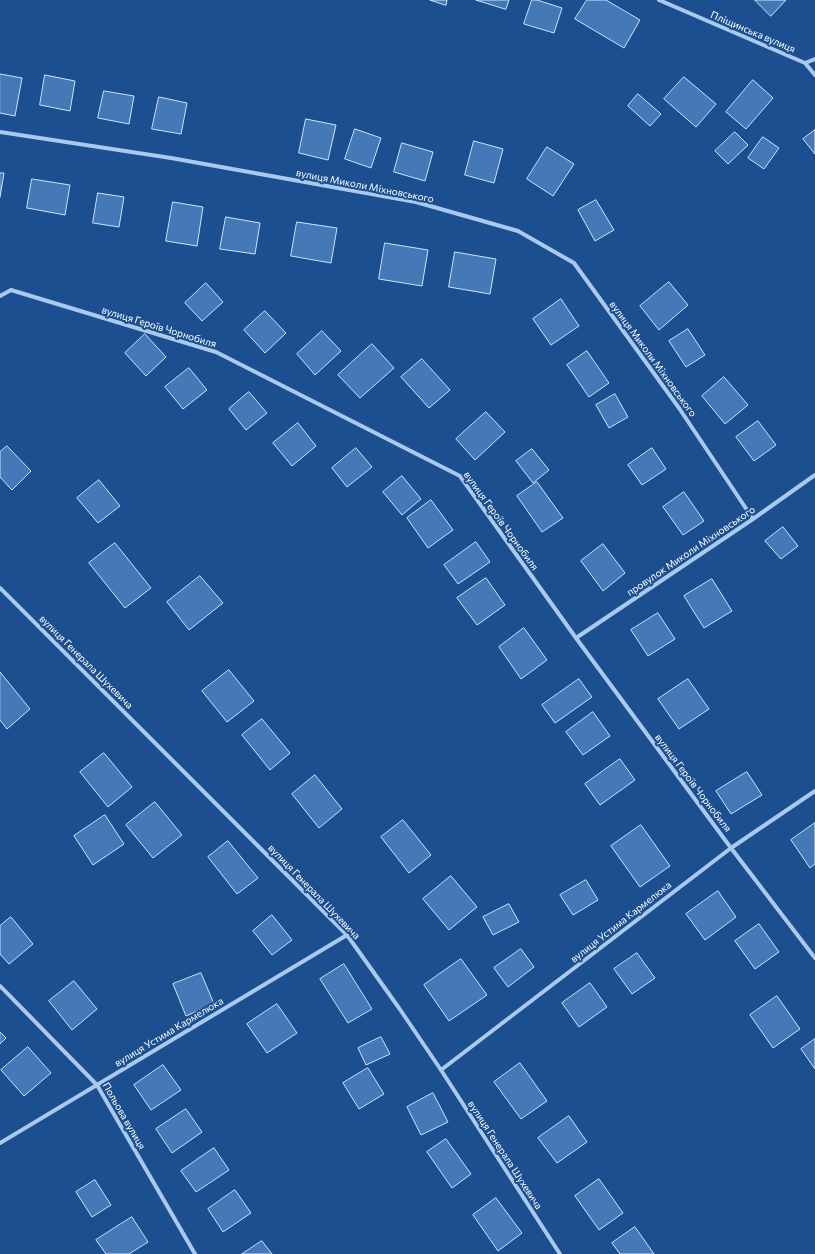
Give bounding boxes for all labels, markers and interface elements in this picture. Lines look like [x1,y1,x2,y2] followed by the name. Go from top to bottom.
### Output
[709,9,797,55] street label: Пліщинська вулиця
[295,167,435,205] street label: вулиця Миколи Міхновського
[607,299,699,419] street label: вулиця Миколи Міхновського
[100,304,218,350] street label: вулиця Героїв Чорнобиля
[461,469,541,573] street label: вулиця Героїв Чорнобиля
[625,503,757,599] street label: провулок Миколи Міхновського
[37,613,135,711] street label: вулиця Генерала Шухевича
[652,732,734,834] street label: вулиця Героїв Чорнобиля
[266,842,362,942] street label: вулиця Генерала Шухевича
[568,879,674,965] street label: вулиця Устима Кармелюка
[112,995,226,1069] street label: вулиця Устима Кармелюка
[100,1080,148,1152] street label: Польова вулиця
[465,1098,545,1212] street label: вулиця Генерала Шухевича

